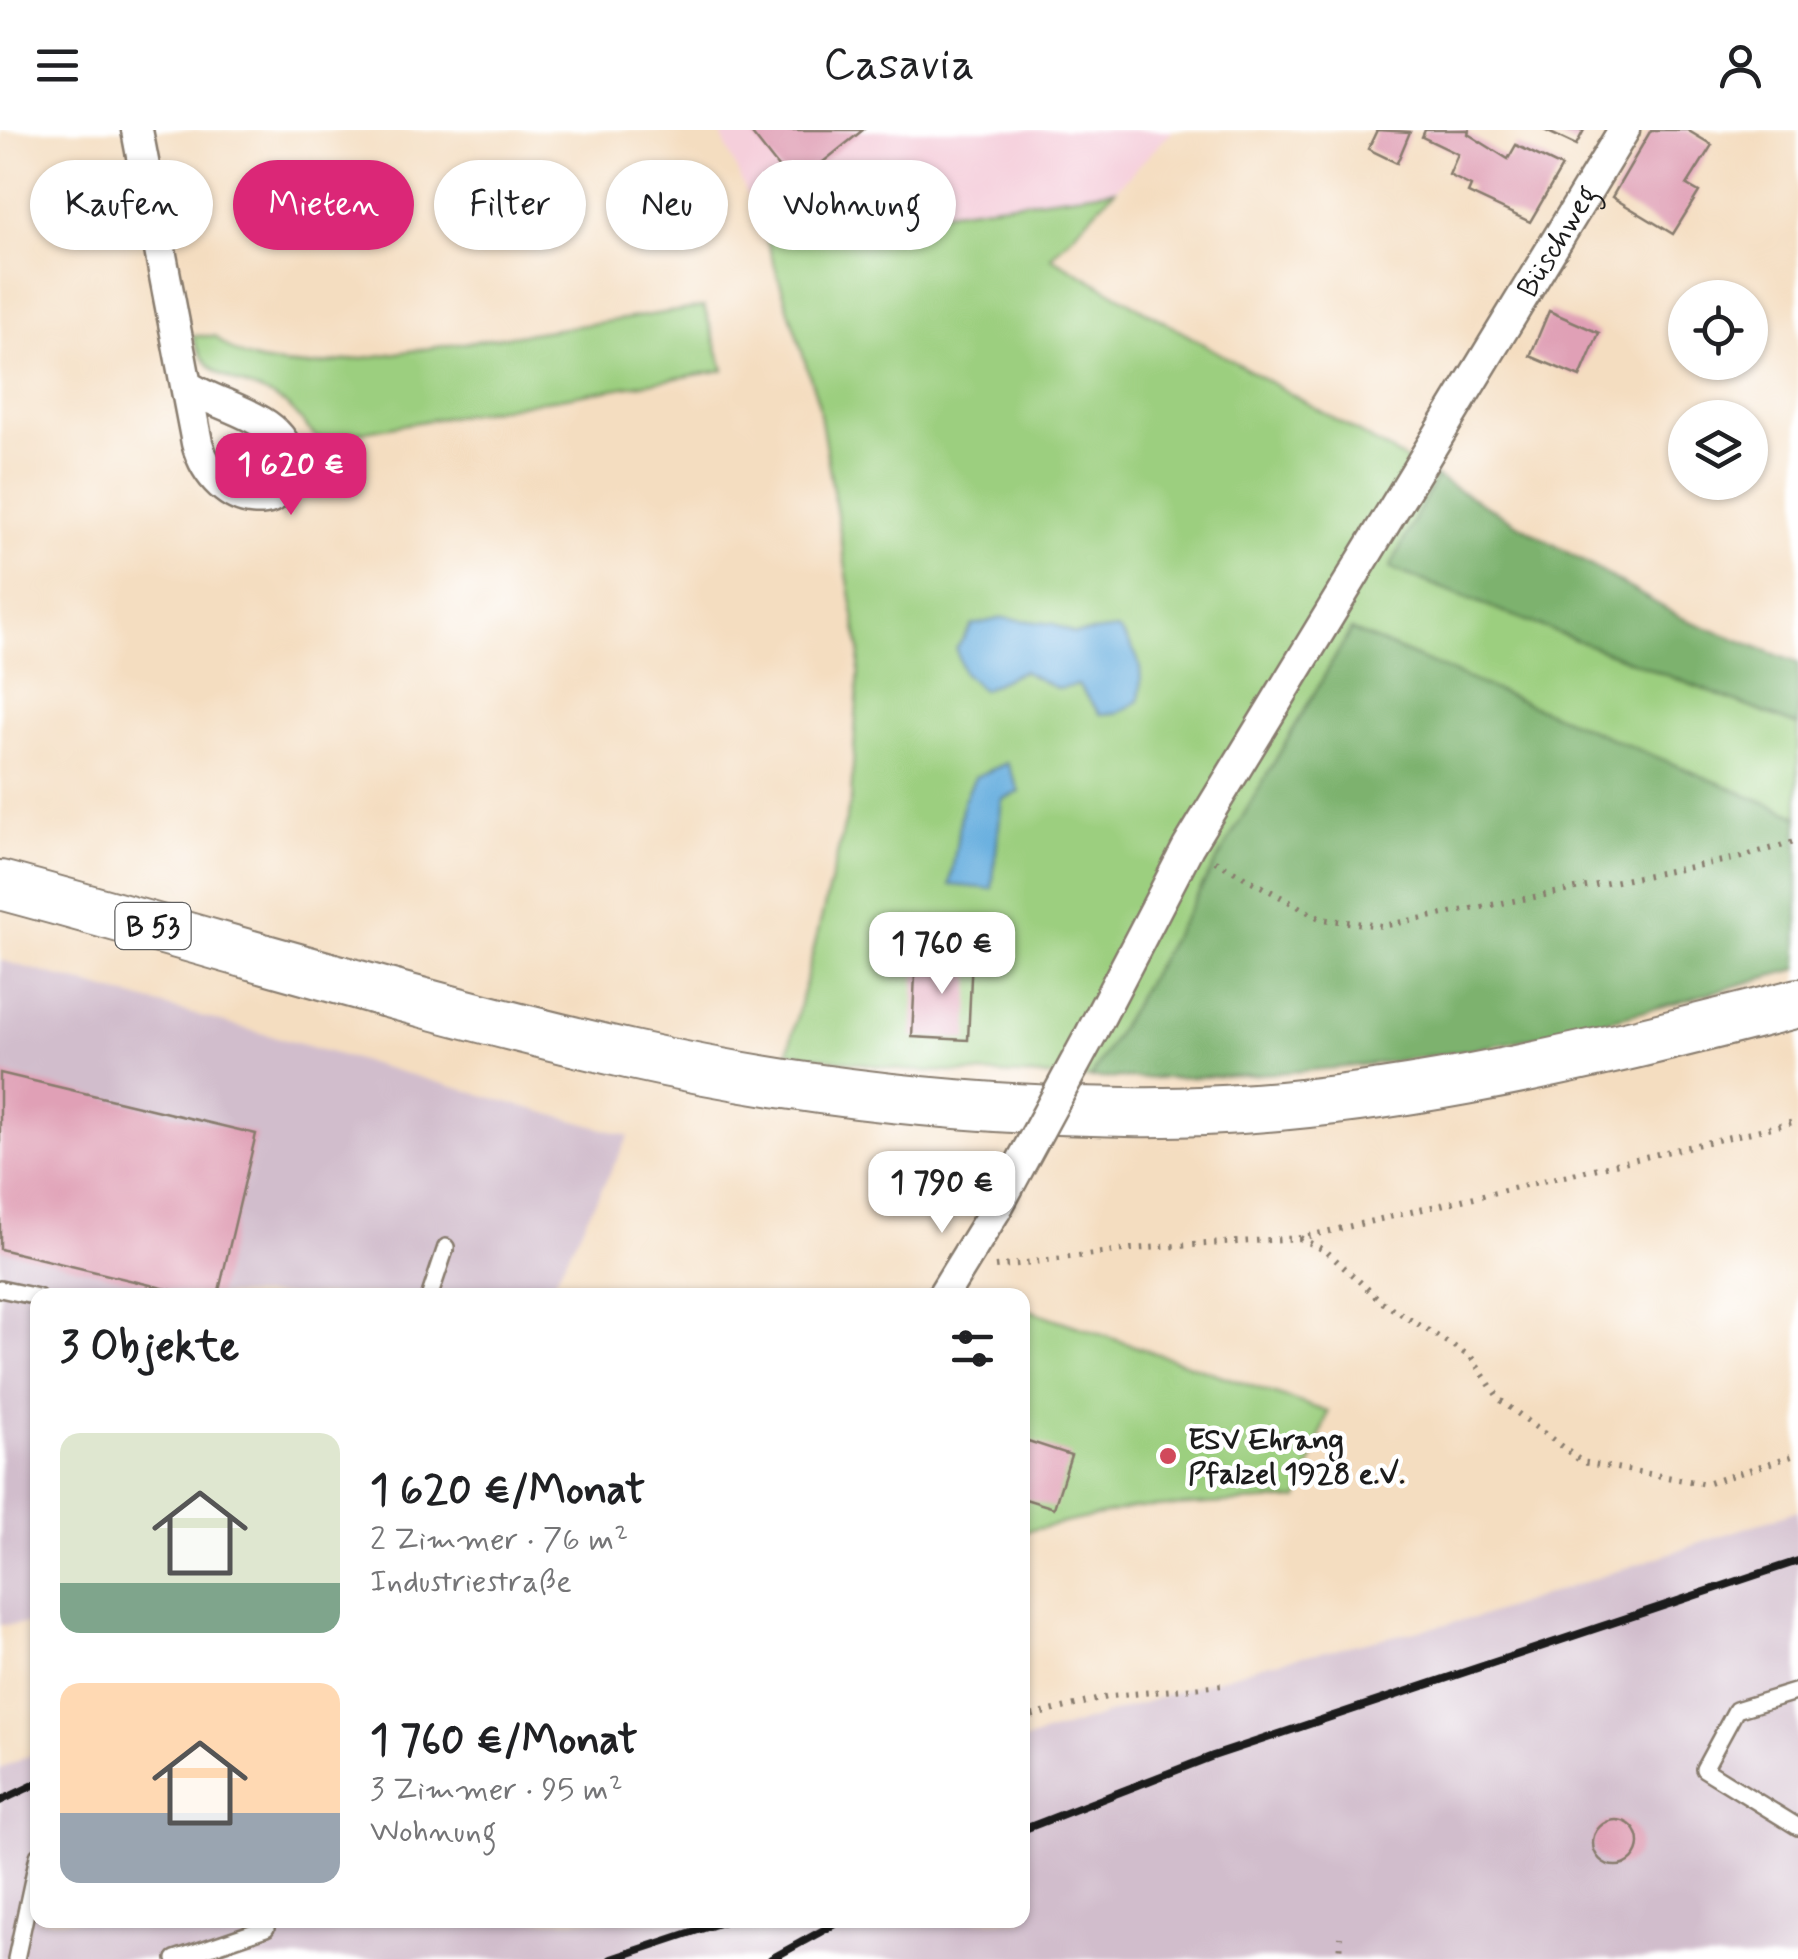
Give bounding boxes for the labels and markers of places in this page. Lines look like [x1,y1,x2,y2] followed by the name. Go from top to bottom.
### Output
[199,433,383,518] pin: 1 620 €
[850,912,1034,997] pin: 1 760 €
[850,1151,1034,1236] pin: 1 790 €
[1188,1421,1405,1494] place label: ESV Ehrang Pfalzel 1928 e.V.
[1157,1445,1179,1467] marker: ESV Ehrang Pfalzel 1928 e.V.

